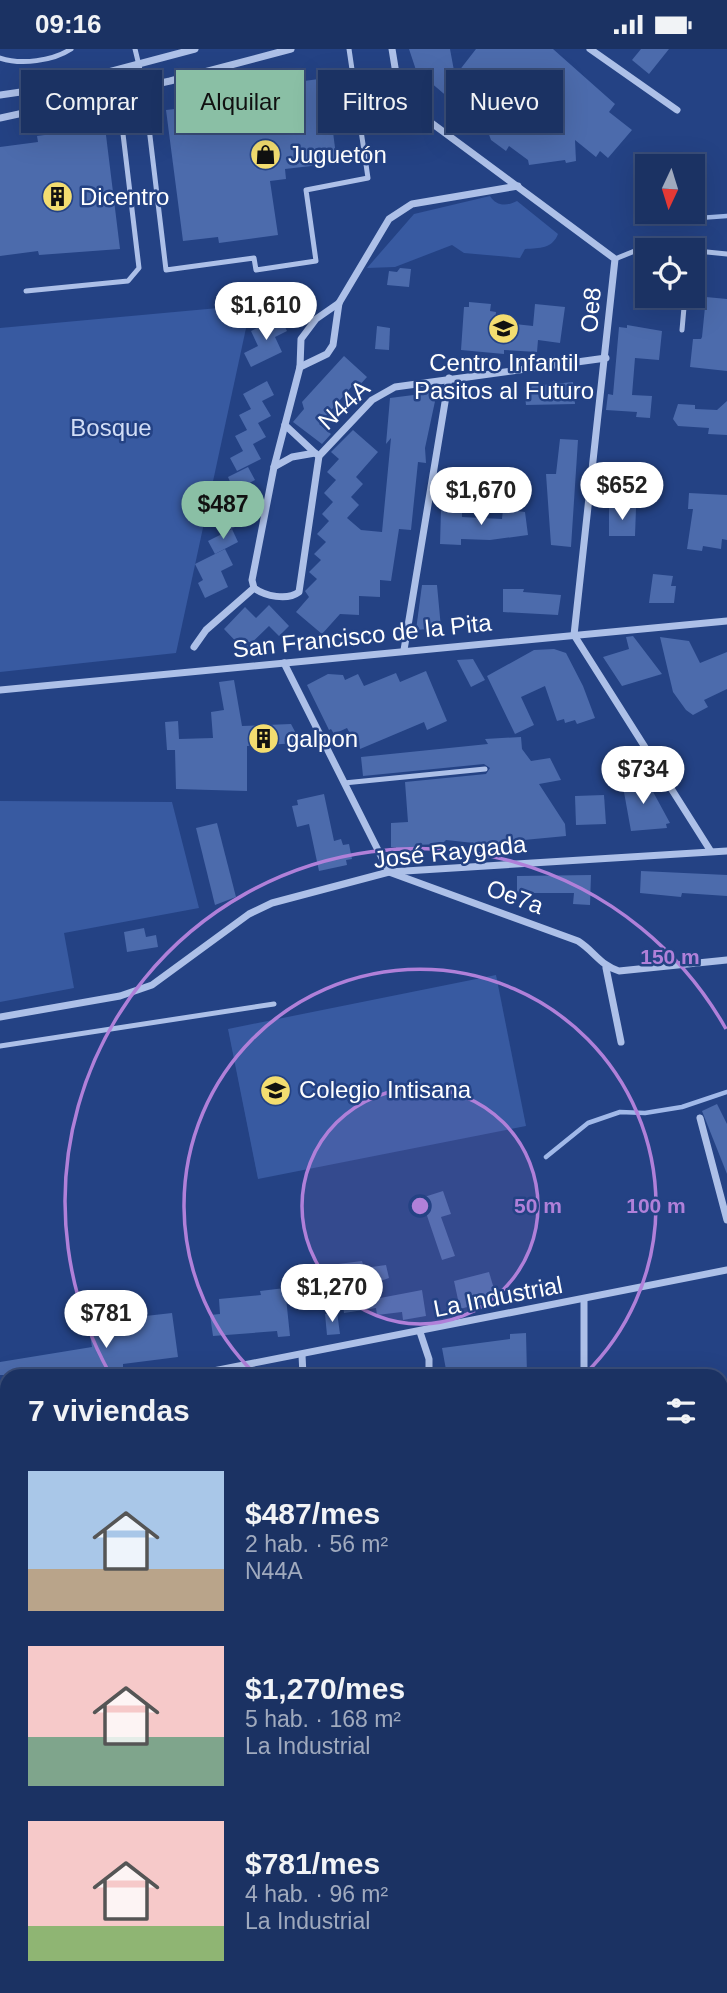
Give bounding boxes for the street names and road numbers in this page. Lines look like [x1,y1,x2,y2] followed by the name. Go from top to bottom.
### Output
[575,286,606,334] street label: Oe8
[312,374,375,435] street label: N44A
[231,608,493,663] street label: San Francisco de la Pita
[372,830,528,873] street label: José Raygada
[483,874,548,919] street label: Oe7a
[431,1271,565,1322] street label: La Industrial

